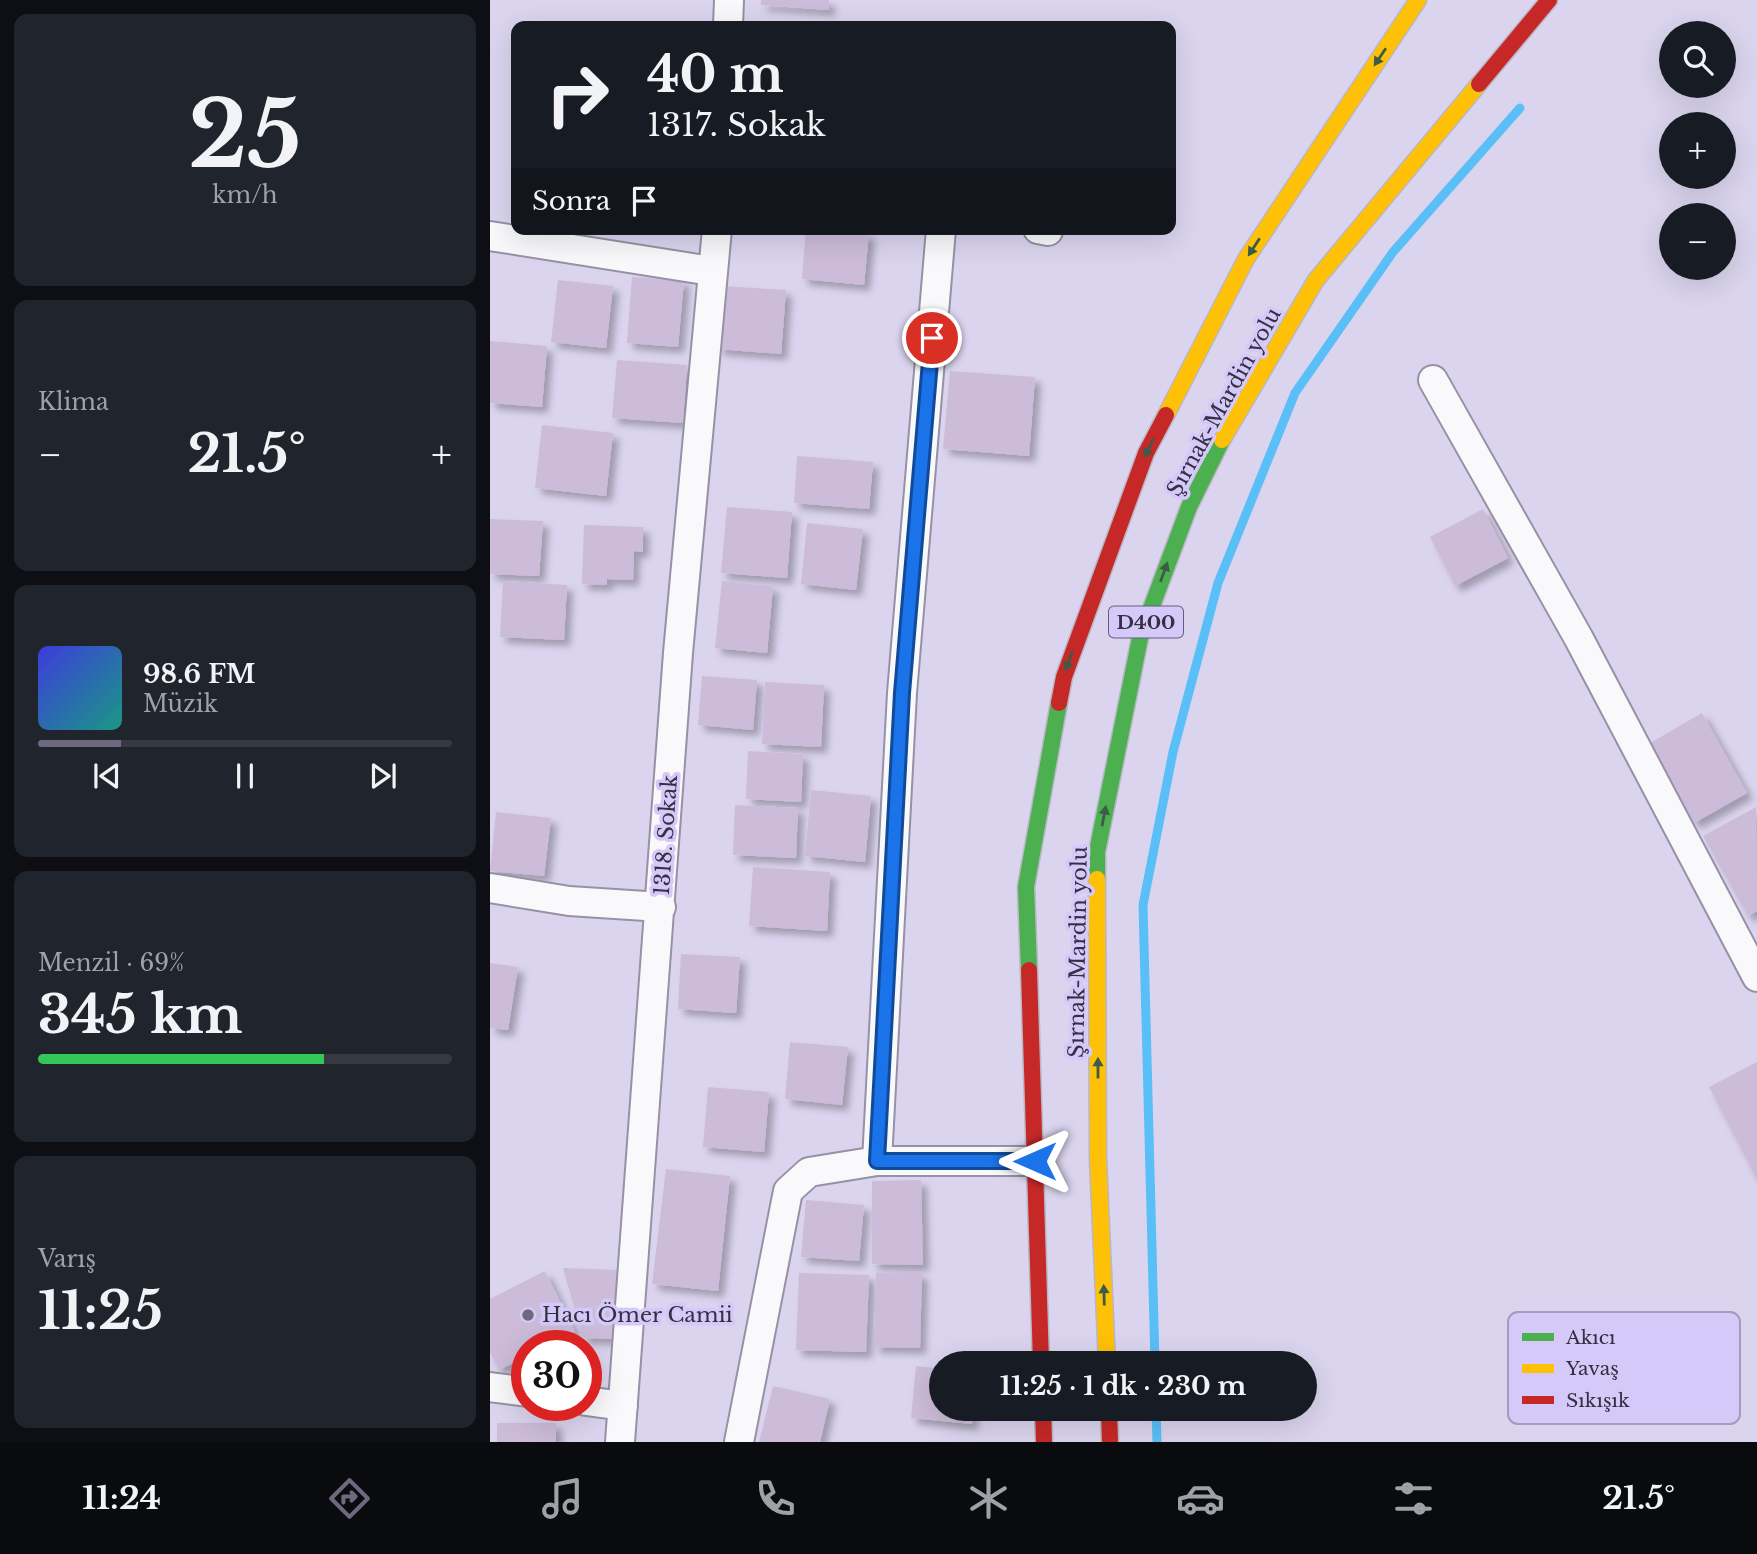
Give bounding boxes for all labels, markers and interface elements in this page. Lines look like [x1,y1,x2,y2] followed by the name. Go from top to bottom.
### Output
[1659,21,1736,280] map controls
[1659,21,1736,98] button: search
[647,44,784,105] text: 40 m
[1373,48,1387,66] one-way arrow
[532,49,623,140] icon: right
[188,79,302,192] text: 25
[647,105,826,145] text: 1317. Sokak
[1659,112,1736,189] button: +
[212,181,278,209] text: km/h
[625,182,663,220] icon: arrive
[532,185,611,217] text: Sonra
[1659,203,1736,280] button: −
[1248,237,1261,256] one-way arrow
[1161,303,1287,501] street label: Şırnak-Mardin yolu
[902,308,962,368] pin
[913,319,951,357] icon: arrive
[38,388,109,416] text: Klima
[187,422,306,486] text: 21.5°
[38,431,62,478] text: −
[431,431,452,478] text: +
[1143,438,1154,458] one-way arrow
[1159,562,1170,583] one-way arrow
[1109,607,1183,638] road number: D400
[1064,651,1075,672] one-way arrow
[143,658,256,690] text: 98.6 FM
[143,690,218,718] text: Müzik
[88,757,126,795] icon: previous
[226,757,264,795] icon: pause
[364,757,402,795] icon: next
[649,774,683,896] street label: 1318. Sokak
[1099,805,1110,827] one-way arrow
[1063,846,1093,1058] street label: Şırnak-Mardin yolu
[38,949,184,977] text: Menzil · 69%
[38,983,242,1047] text: 345 km
[1092,1056,1104,1078] one-way arrow
[998,1124,1072,1198] position arrow
[38,1245,96,1273] text: Varış
[38,1279,163,1343] text: 11:25
[1098,1284,1109,1306] one-way arrow
[542,1302,733,1328] place label: Hacı Ömer Camii
[520,1307,536,1323] marker: Hacı Ömer Camii
[1508,1312,1740,1424] legend
[1565,1326,1616,1349] text: Akıcı
[511,1330,602,1421] speed limit sign: 30
[1565,1357,1619,1380] text: Yavaş
[1000,1370,1246,1402] text: 11:25 · 1 dk · 230 m
[1566,1389,1630,1412] text: Sıkışık
[325,1474,374,1523] icon: directions
[538,1474,587,1523] icon: music
[751,1474,800,1523] icon: phone
[964,1474,1013,1523] icon: climate
[1176,1474,1225,1523] icon: car
[1389,1474,1438,1523] icon: filters
[82,1478,161,1518] text: 11:24
[1602,1478,1675,1518] text: 21.5°

